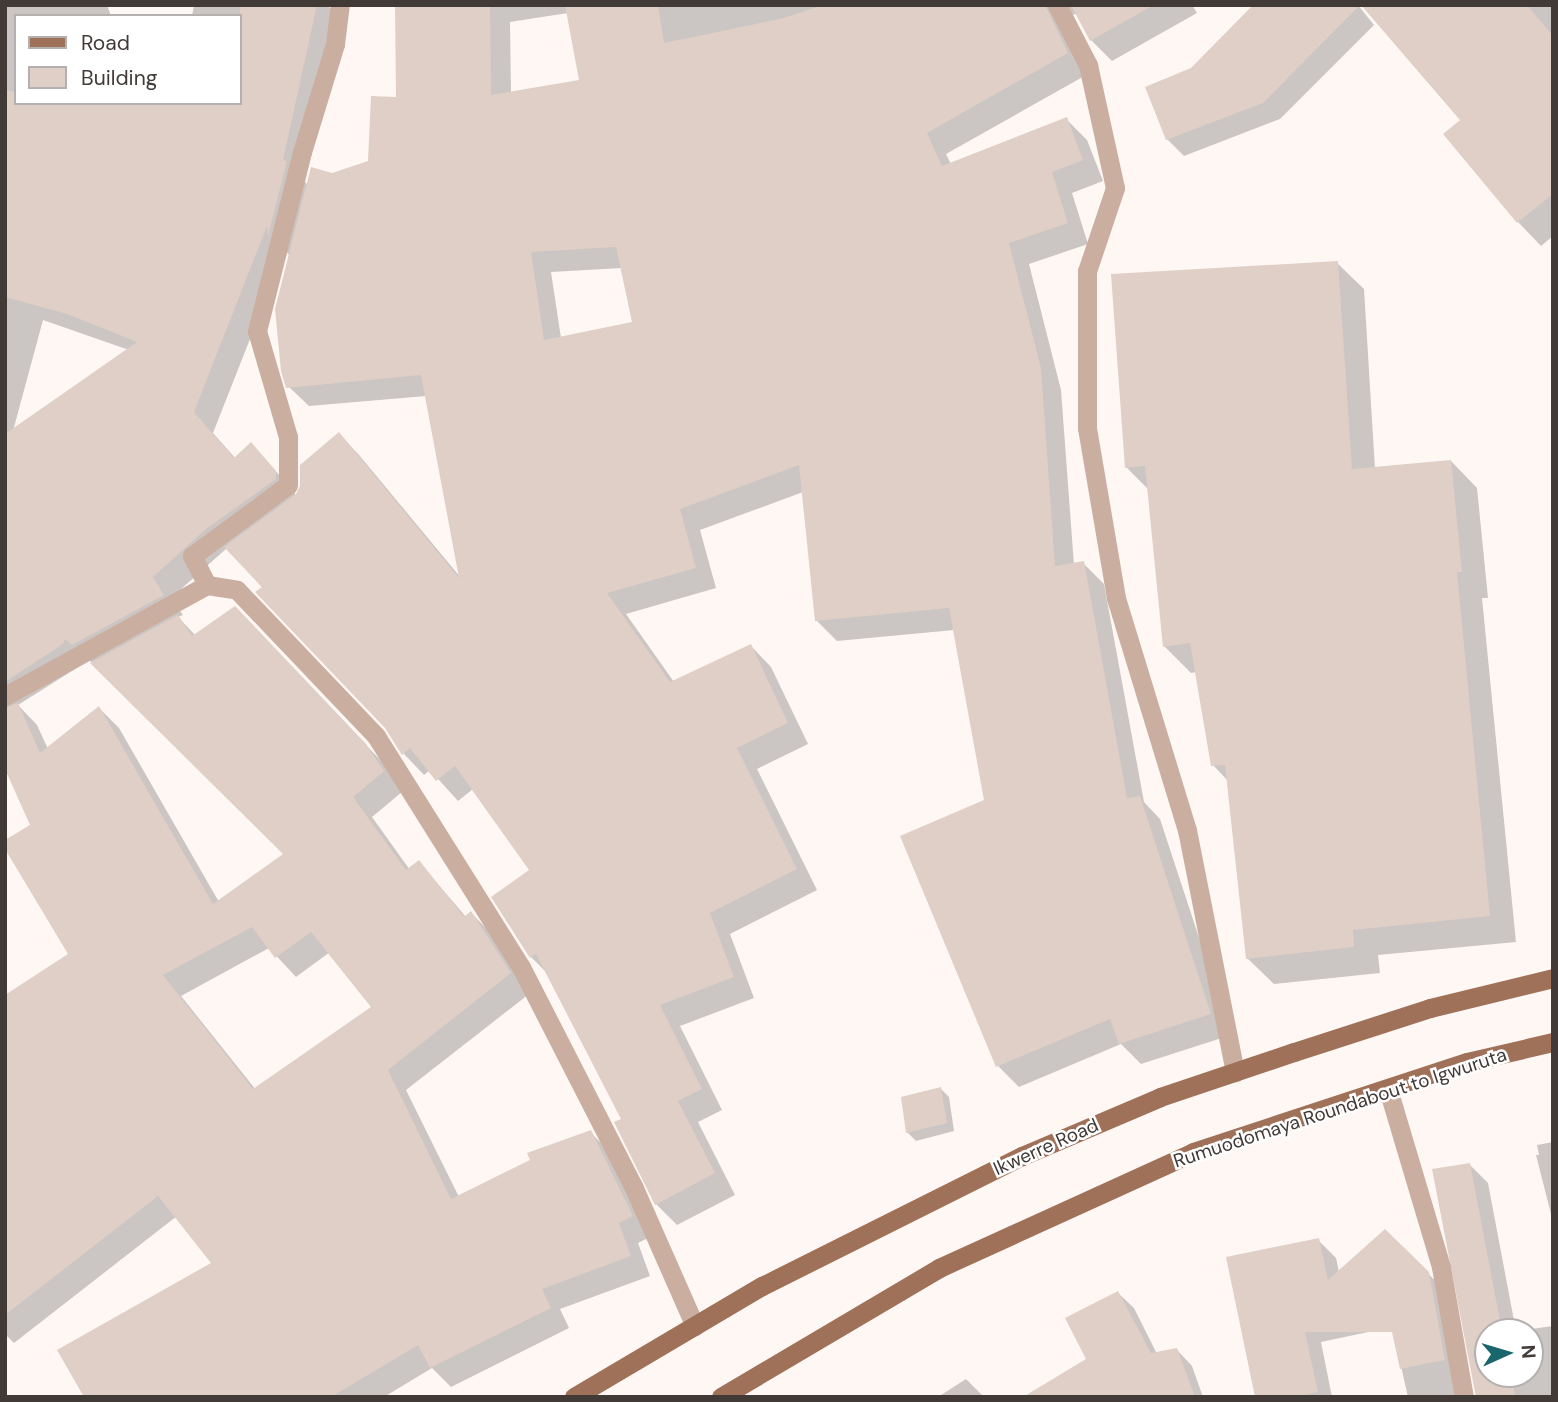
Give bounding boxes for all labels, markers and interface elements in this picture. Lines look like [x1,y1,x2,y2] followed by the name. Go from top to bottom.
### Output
[14,14,242,105] legend
[81,29,130,57] text: Road
[81,64,157,92] text: Building
[1171,1043,1509,1173] street label: Rumuodomaya Roundabout to Igwuruta
[990,1114,1102,1180] street label: Ikwerre Road
[1474,1318,1544,1388] north arrow
[1515,1344,1541,1359] text: N

